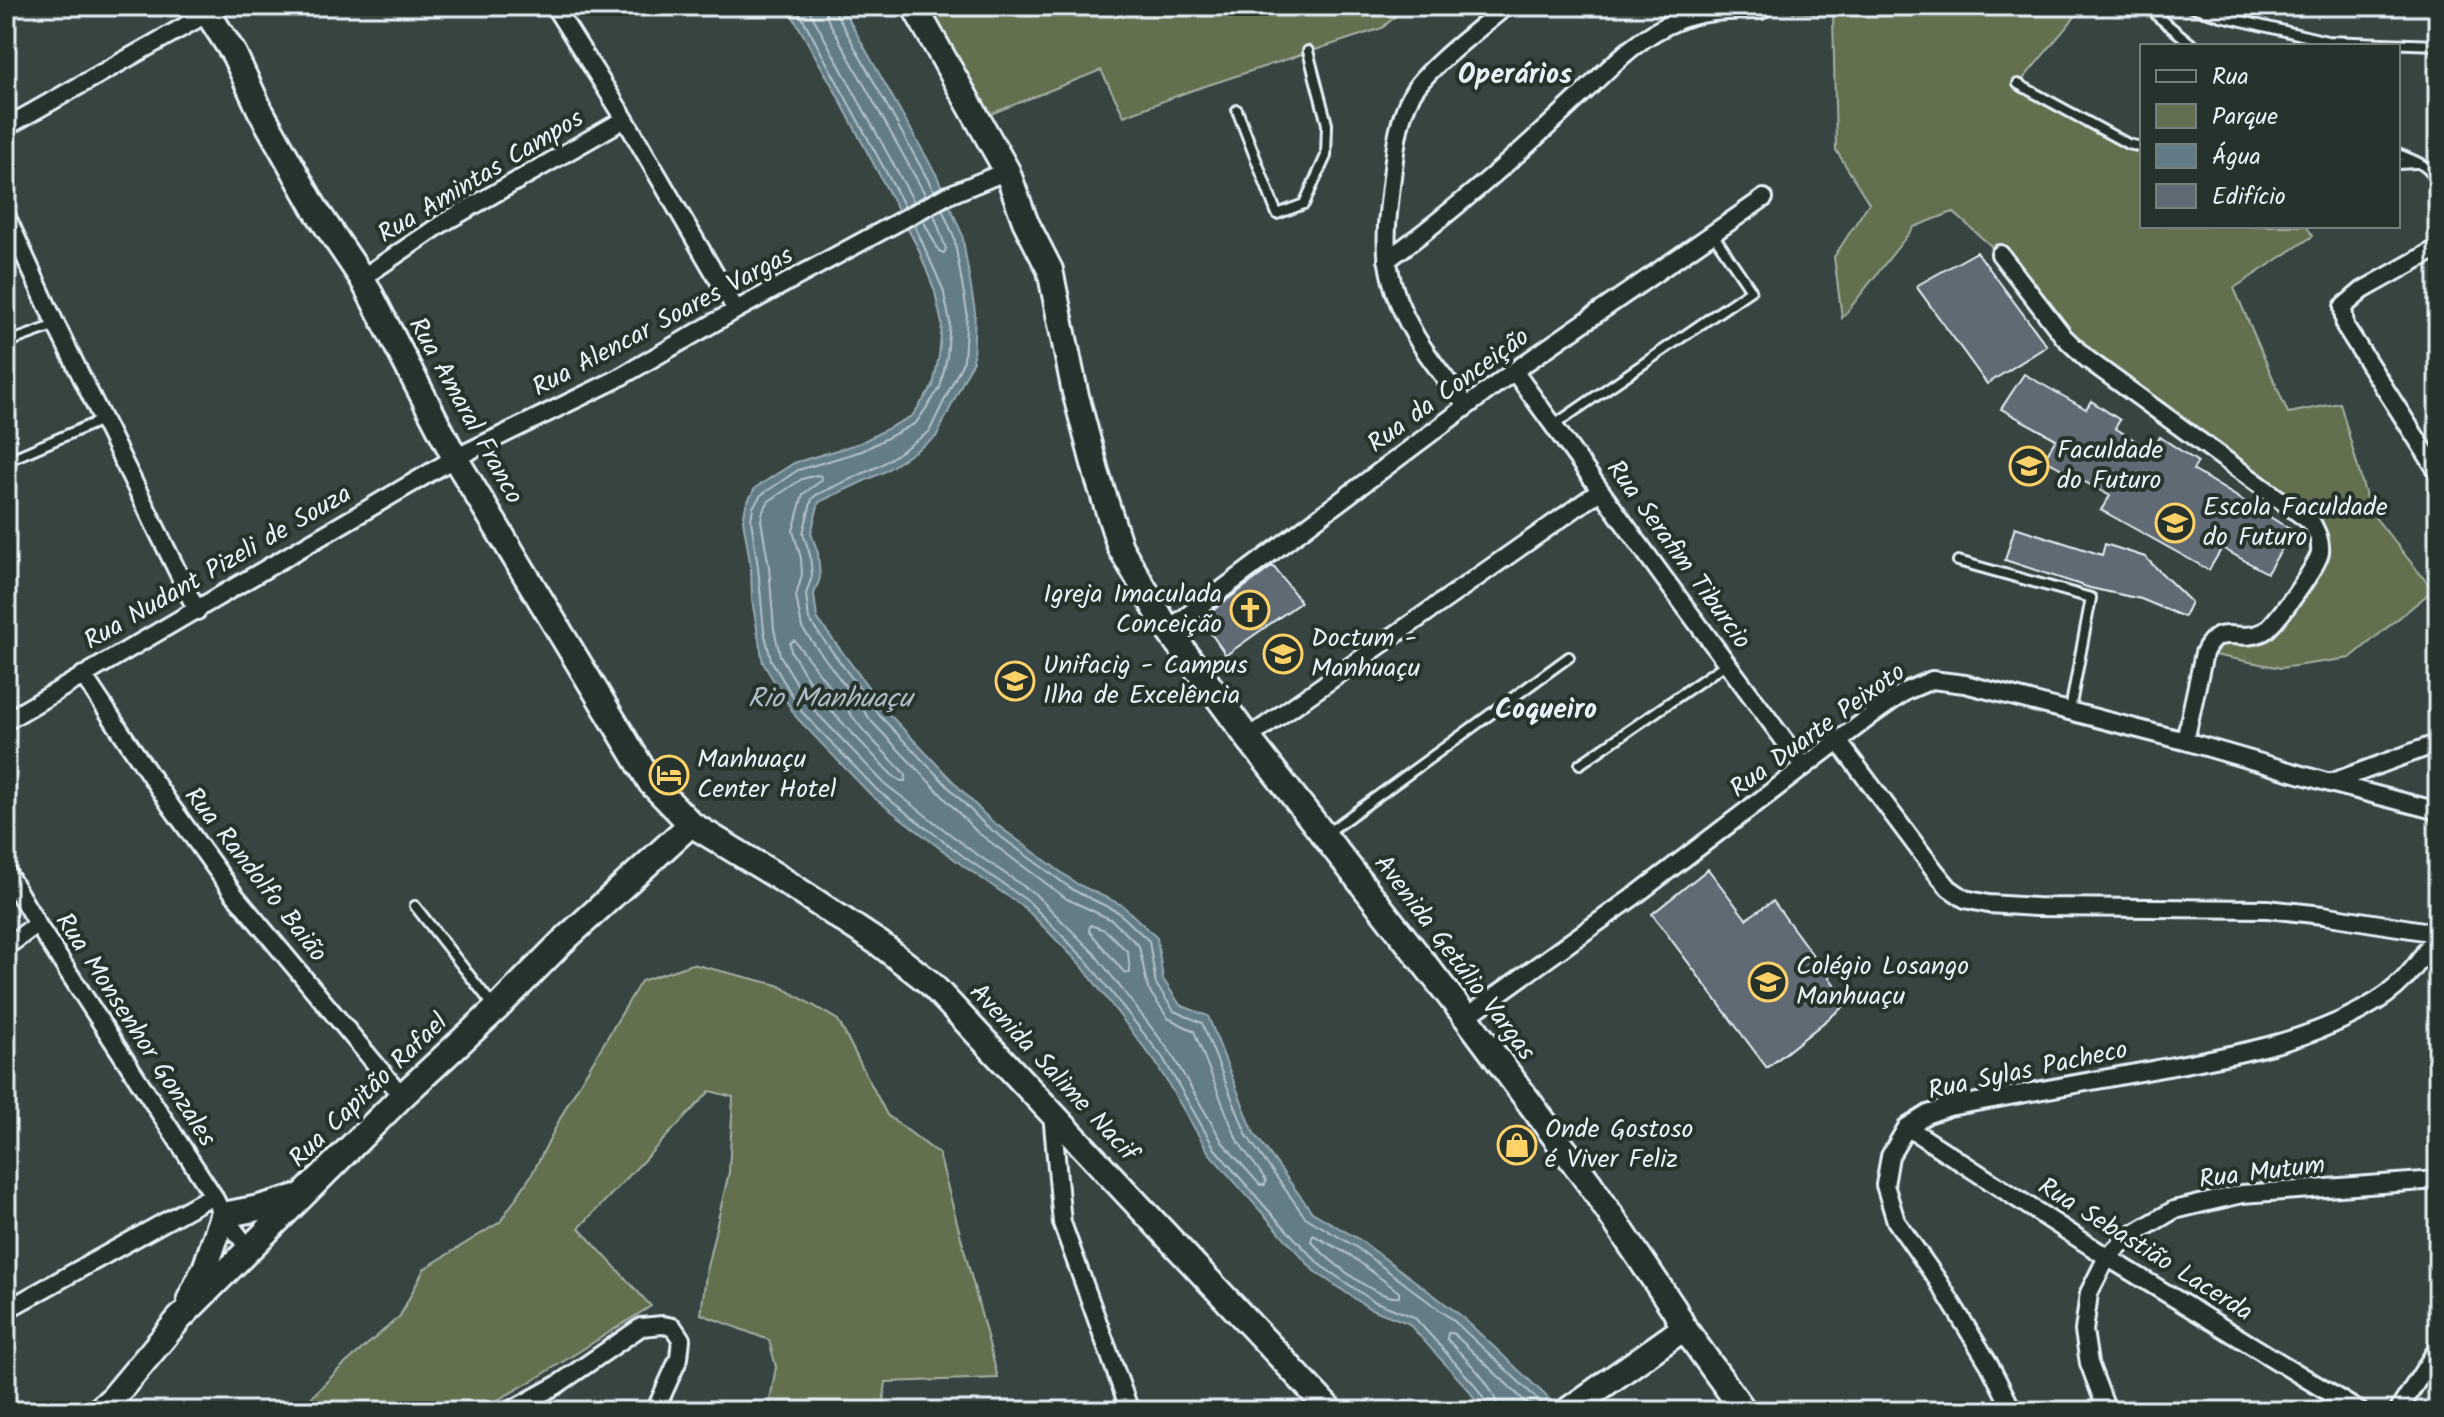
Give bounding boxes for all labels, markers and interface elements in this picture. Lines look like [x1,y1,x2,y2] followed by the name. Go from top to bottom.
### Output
[2140,44,2400,228] legend
[1458,53,1572,98] district label: Operários
[2212,58,2249,97] text: Rua
[2212,98,2278,137] text: Parque
[370,99,592,255] street label: Rua Amintas Campos
[2212,138,2261,177] text: Água
[2212,178,2286,217] text: Edifício
[525,235,801,409] street label: Rua Alencar Soares Vargas
[396,310,534,512] street label: Rua Amaral Franco
[1359,318,1539,464] street label: Rua da Conceição
[2057,430,2163,502] place label: Faculdade do Futuro
[2008,445,2050,487] school or university icon: Faculdade do Futuro
[1595,451,1761,659] street label: Rua Serafim Tiburcio
[76,474,360,662] street label: Rua Nudant Pizeli de Souza
[2203,487,2388,559] place label: Escola Faculdade do Futuro
[2154,502,2196,544] school or university icon: Escola Faculdade do Futuro
[1043,574,1222,646] place label: Igreja Imaculada Conceição
[1229,589,1271,631] church icon: Igreja Imaculada Conceição
[1311,618,1421,690] place label: Doctum - Manhuaçu
[1262,633,1304,675] school or university icon: Doctum - Manhuaçu
[1043,645,1248,717] place label: Unifacig - Campus Ilha de Excelência
[1721,652,1915,810] street label: Rua Duarte Peixoto
[994,660,1036,702] school or university icon: Unifacig - Campus Ilha de Excelência
[748,677,916,722] water label: Rio Manhuaçu
[1495,688,1597,733] district label: Coqueiro
[697,739,836,811] place label: Manhuaçu Center Hotel
[648,754,690,796] hotel icon: Manhuaçu Center Hotel
[173,778,337,972] street label: Rua Randolfo Baião
[1362,846,1546,1070] street label: Avenida Getúlio Vargas
[43,904,227,1156] street label: Rua Monsenhor Gonzales
[1796,946,1969,1018] place label: Colégio Losango Manhuaçu
[1747,961,1789,1003] school or university icon: Colégio Losango Manhuaçu
[958,974,1149,1174] street label: Avenida Salime Nacif
[279,1003,459,1179] street label: Rua Capitão Rafael
[1924,1029,2132,1113] street label: Rua Sylas Pacheco
[1545,1109,1693,1181] place label: Onde Gostoso é Viver Feliz
[1496,1124,1538,1166] shop icon: Onde Gostoso é Viver Feliz
[2197,1144,2327,1202] street label: Rua Mutum
[2029,1167,2261,1333] street label: Rua Sebastião Lacerda

